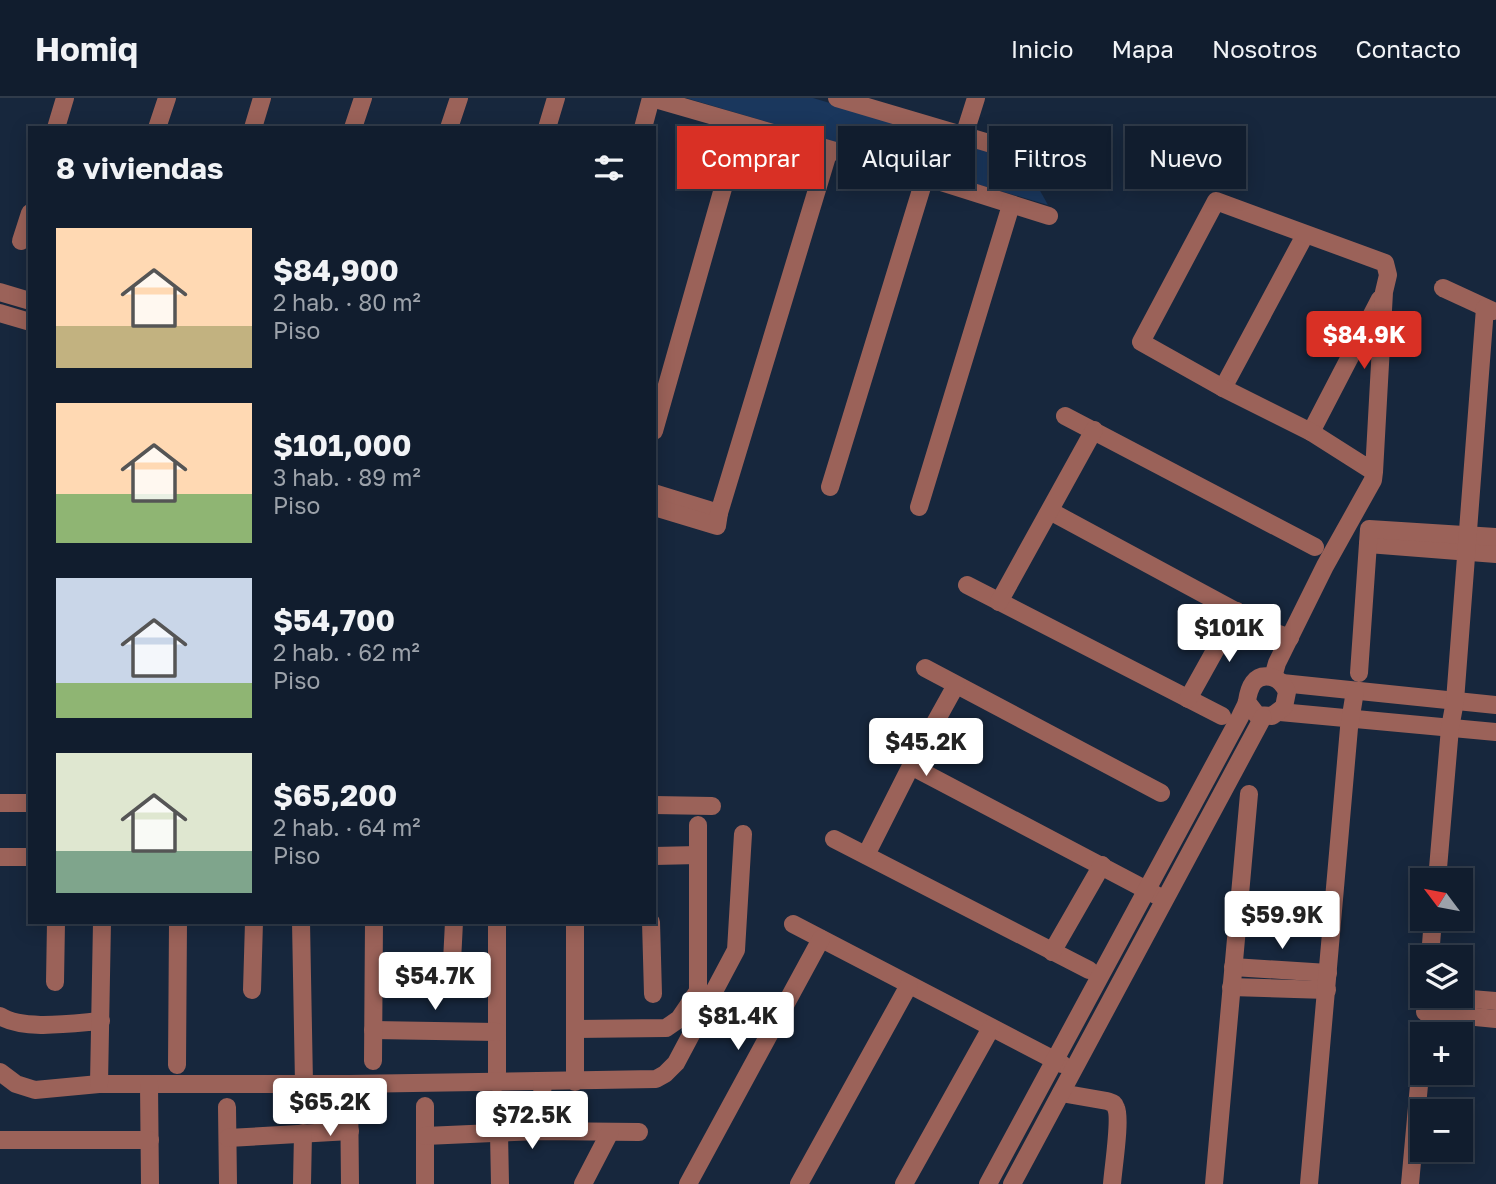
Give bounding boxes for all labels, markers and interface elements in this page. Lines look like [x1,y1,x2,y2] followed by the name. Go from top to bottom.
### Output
[35,29,138,68] text: Homiq
[1011,34,1073,63] text: Inicio
[1111,34,1174,63] text: Mapa
[1212,34,1318,63] text: Nosotros
[1356,34,1461,63] text: Contacto
[677,126,824,189] chip: Comprar
[838,126,975,189] chip: Alquilar
[989,126,1111,189] chip: Filtros
[1125,126,1246,189] chip: Nuevo
[590,149,628,187] icon: filters
[56,150,224,186] text: 8 viviendas
[273,252,399,288] text: $84,900
[112,256,196,340] icon: home
[273,288,421,316] text: 2 hab. · 80 m²
[1307,312,1421,371] pin: $84.9K
[273,316,320,344] text: Piso
[1322,320,1406,348] text: $84.9K
[273,427,412,463] text: $101,000
[112,431,196,515] icon: home
[273,463,421,491] text: 3 hab. · 89 m²
[273,491,320,519] text: Piso
[273,602,395,638] text: $54,700
[1180,604,1278,664] pin: $101K
[112,606,196,690] icon: home
[1194,613,1264,641] text: $101K
[273,638,420,666] text: 2 hab. · 62 m²
[273,666,320,694] text: Piso
[869,718,983,778] pin: $45.2K
[885,727,967,755] text: $45.2K
[273,777,397,813] text: $65,200
[112,781,196,865] icon: home
[273,813,421,841] text: 2 hab. · 64 m²
[273,841,320,869] text: Piso
[1410,868,1474,931] north arrow
[1410,868,1473,1162] map controls
[1225,892,1339,951] pin: $59.9K
[1241,900,1323,928] text: $59.9K
[1410,945,1473,1008] button: layers
[378,953,492,1012] pin: $54.7K
[395,961,475,989] text: $54.7K
[681,992,795,1052] pin: $81.4K
[698,1001,778,1029] text: $81.4K
[1410,1022,1473,1085] button: +
[273,1079,387,1138] pin: $65.2K
[289,1087,371,1115] text: $65.2K
[475,1091,589,1151] pin: $72.5K
[1410,1099,1473,1162] button: −
[492,1100,572,1128] text: $72.5K

